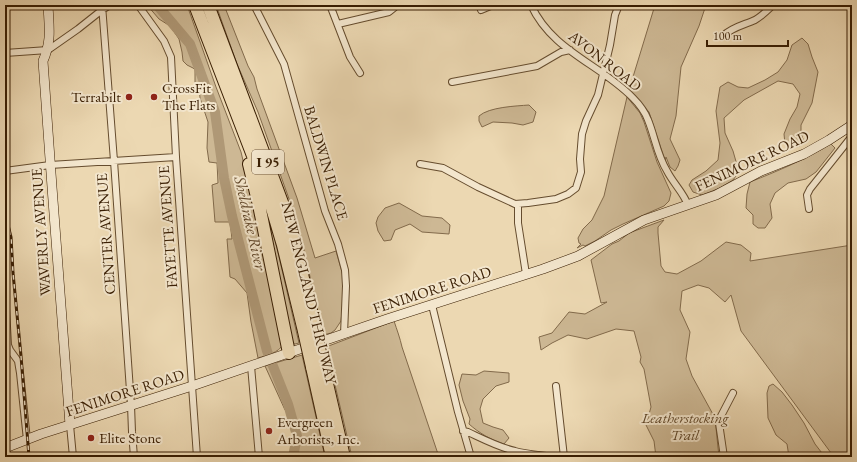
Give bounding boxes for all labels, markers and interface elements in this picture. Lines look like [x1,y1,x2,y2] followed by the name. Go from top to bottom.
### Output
[707,22,788,48] scale bar
[564,26,646,95] street label: AVON ROAD
[713,28,743,44] text: 100 m
[162,78,216,114] place label: CrossFit The Flats
[71,87,121,106] place label: Terrabilt
[124,92,134,102] marker: Terrabilt
[149,92,159,102] marker: CrossFit The Flats
[300,103,353,223] street label: BALDWIN PLACE
[692,126,812,195] street label: FENIMORE ROAD
[252,150,284,174] road number: I 95
[154,165,181,289] street label: FAYETTE AVENUE
[27,167,54,297] street label: WAVERLY AVENUE
[92,172,119,295] street label: CENTER AVENUE
[229,173,272,273] water label: Sheldrake River
[278,200,342,387] street label: NEW ENGLAND THRUWAY
[370,261,494,318] street label: FENIMORE ROAD
[63,364,187,421] street label: FENIMORE ROAD
[640,408,729,444] park label: Leatherstocking Trail
[276,412,360,448] place label: Evergreen Arborists, Inc.
[264,426,274,436] marker: Evergreen Arborists, Inc.
[99,428,161,447] place label: Elite Stone
[86,433,96,443] marker: Elite Stone

